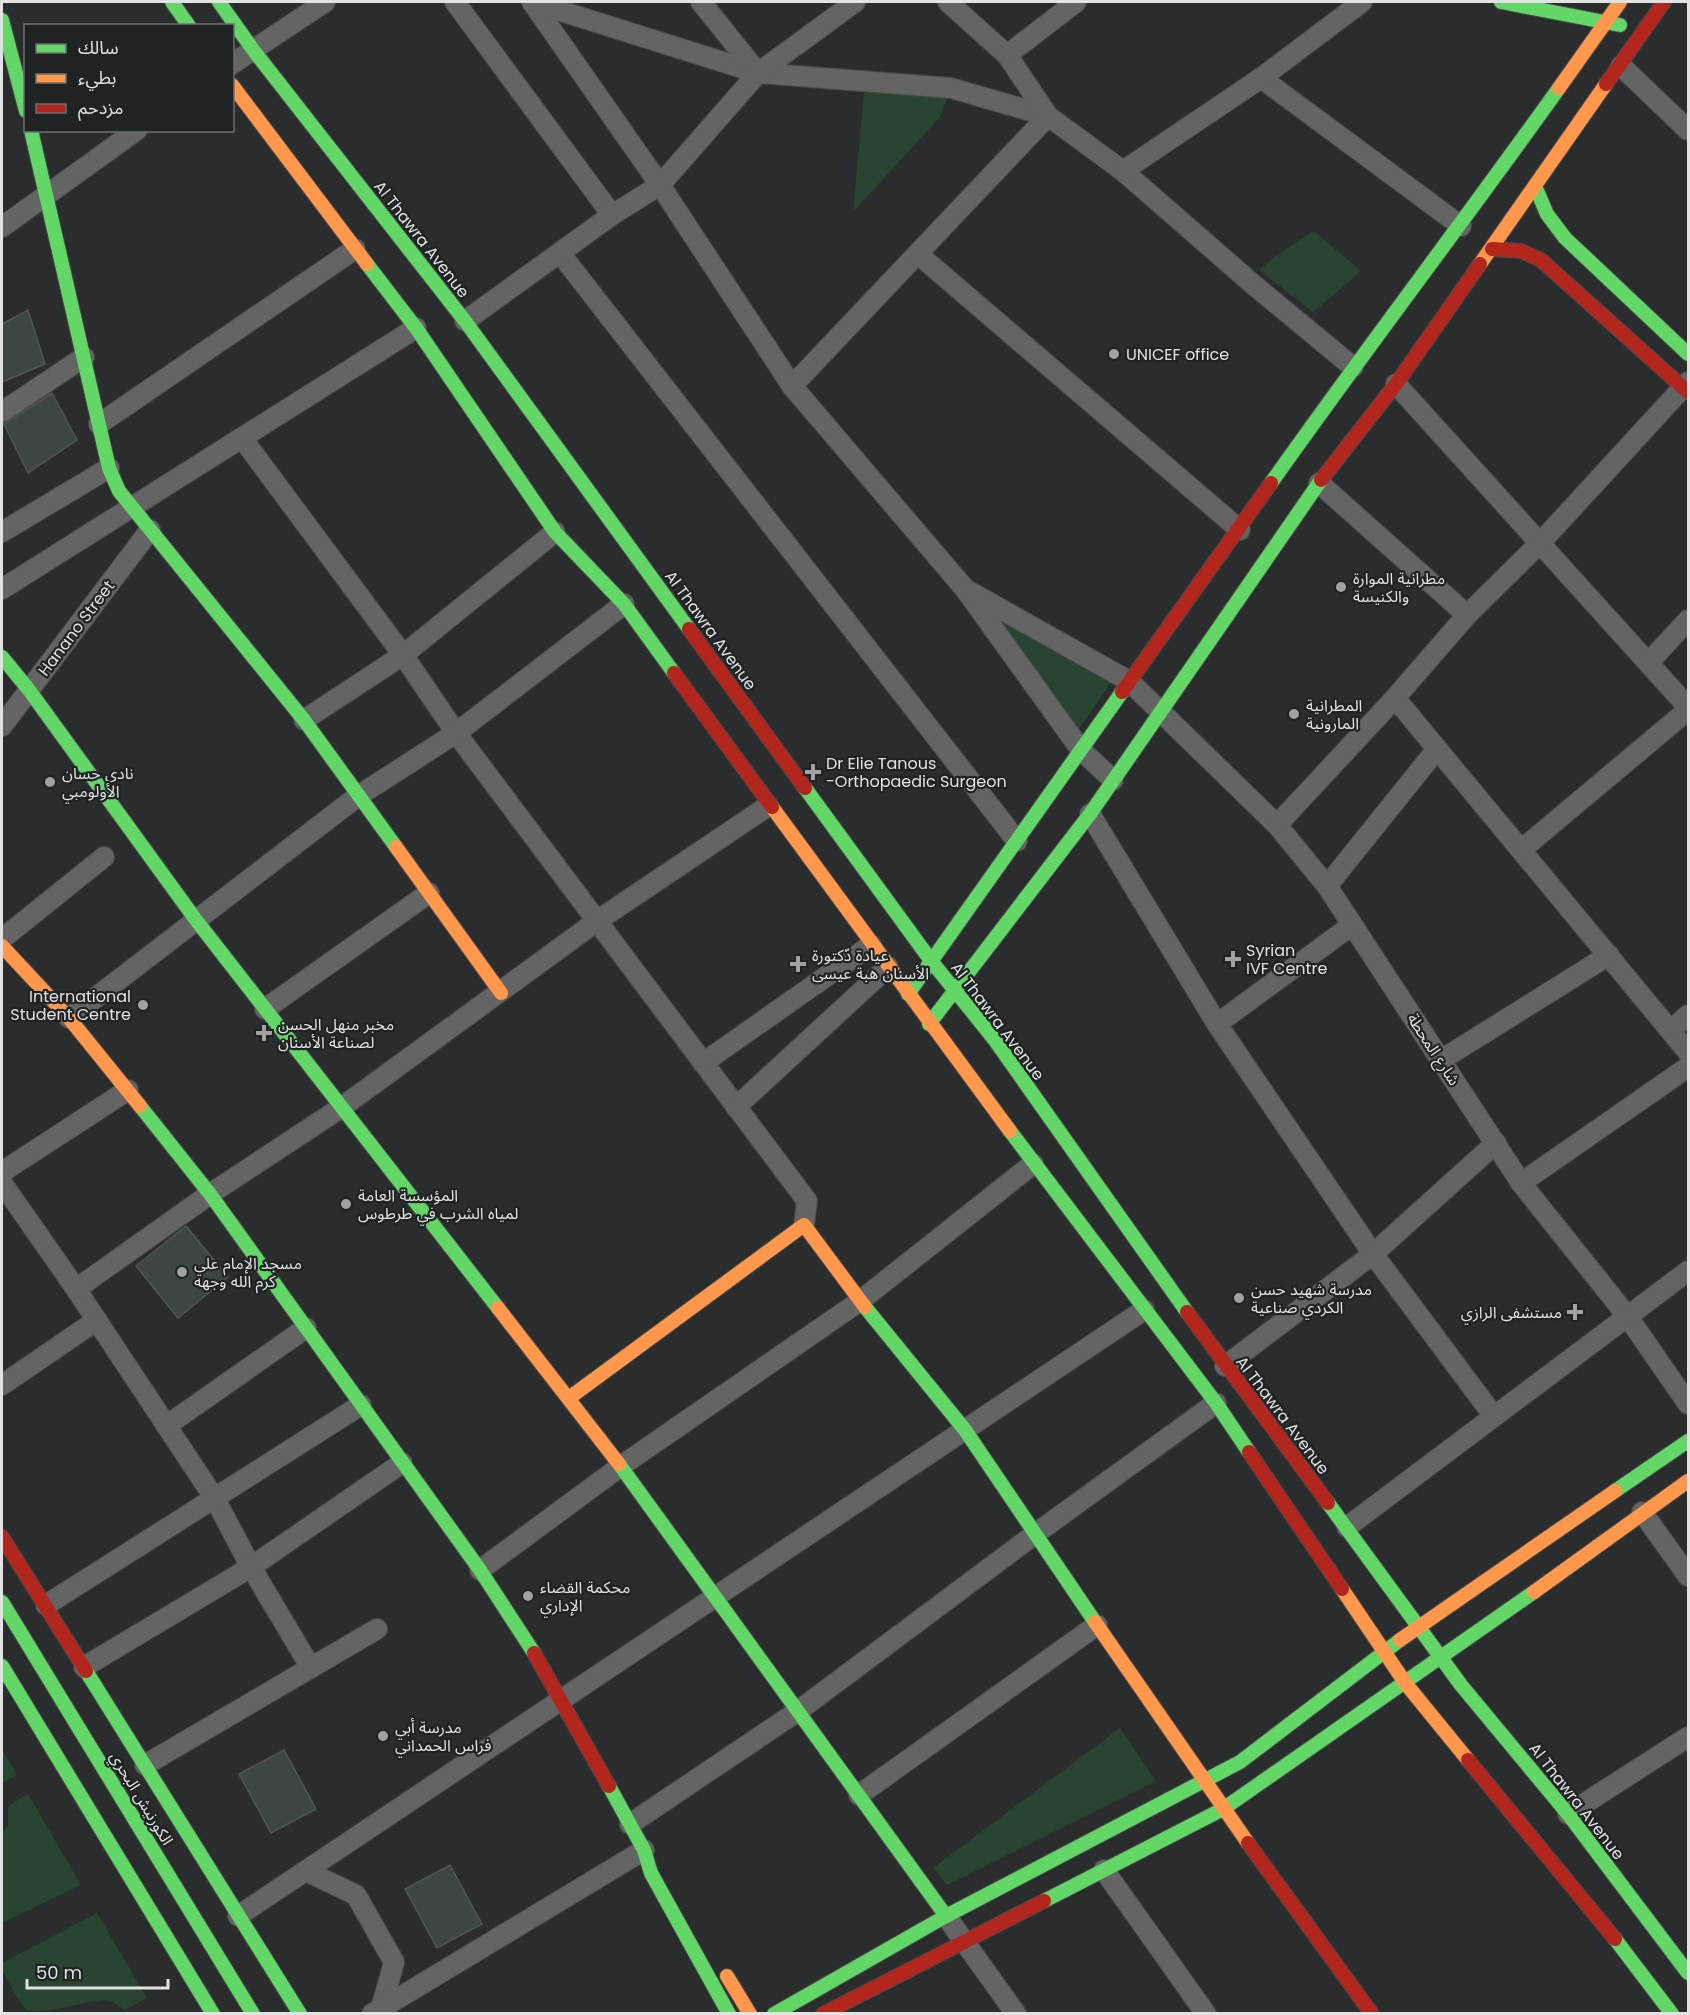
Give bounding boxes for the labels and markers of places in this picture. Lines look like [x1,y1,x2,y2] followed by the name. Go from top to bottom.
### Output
[1126,343,1229,366] place label: UNICEF office
[1107,347,1121,361] marker: UNICEF office
[1353,567,1445,608] place label: مطرانية الموارة والكنيسة
[1334,580,1348,594] marker: مطرانية الموارة والكنيسة
[1306,694,1362,735] place label: المطرانية المارونية
[1287,707,1301,721] marker: المطرانية المارونية
[826,752,1007,793] place label: Dr Elie Tanous -Orthopaedic Surgeon
[62,762,134,804] place label: نادي حسان الأولومبي
[804,763,822,781] marker: Dr Elie Tanous -Orthopaedic Surgeon
[43,775,57,789] marker: نادي حسان الأولومبي
[1246,939,1327,980] place label: Syrian IVF Centre
[812,944,929,985] place label: عيادة دّكتورة الأسنان هبة عيسى
[1224,950,1242,968] marker: Syrian IVF Centre
[789,955,807,973] marker: عيادة دّكتورة الأسنان هبة عيسى
[10,985,131,1026] place label: International Student Centre
[136,998,150,1012] marker: International Student Centre
[278,1013,394,1054] place label: مخبر منهل الحسن لصناعة الأسنان
[255,1024,273,1042] marker: مخبر منهل الحسن لصناعة الأسنان
[358,1184,518,1226] place label: المؤسسة العامة لمياه الشرب في طرطوس
[339,1197,353,1211] marker: المؤسسة العامة لمياه الشرب في طرطوس
[194,1252,302,1294] place label: مسجد الإمام علي كرم الله وجهه
[175,1265,189,1279] marker: مسجد الإمام علي كرم الله وجهه
[1251,1278,1372,1320] place label: مدرسة شهيد حسن الكردي صناعية
[1232,1291,1246,1305] marker: مدرسة شهيد حسن الكردي صناعية
[1461,1301,1562,1325] place label: مستشفى الرازي
[1566,1303,1584,1321] marker: مستشفى الرازي
[540,1576,630,1618] place label: محكمة القضاء الإداري
[521,1589,535,1603] marker: محكمة القضاء الإداري
[395,1716,491,1758] place label: مدرسة أبي فراس الحمداني
[376,1729,390,1743] marker: مدرسة أبي فراس الحمداني

